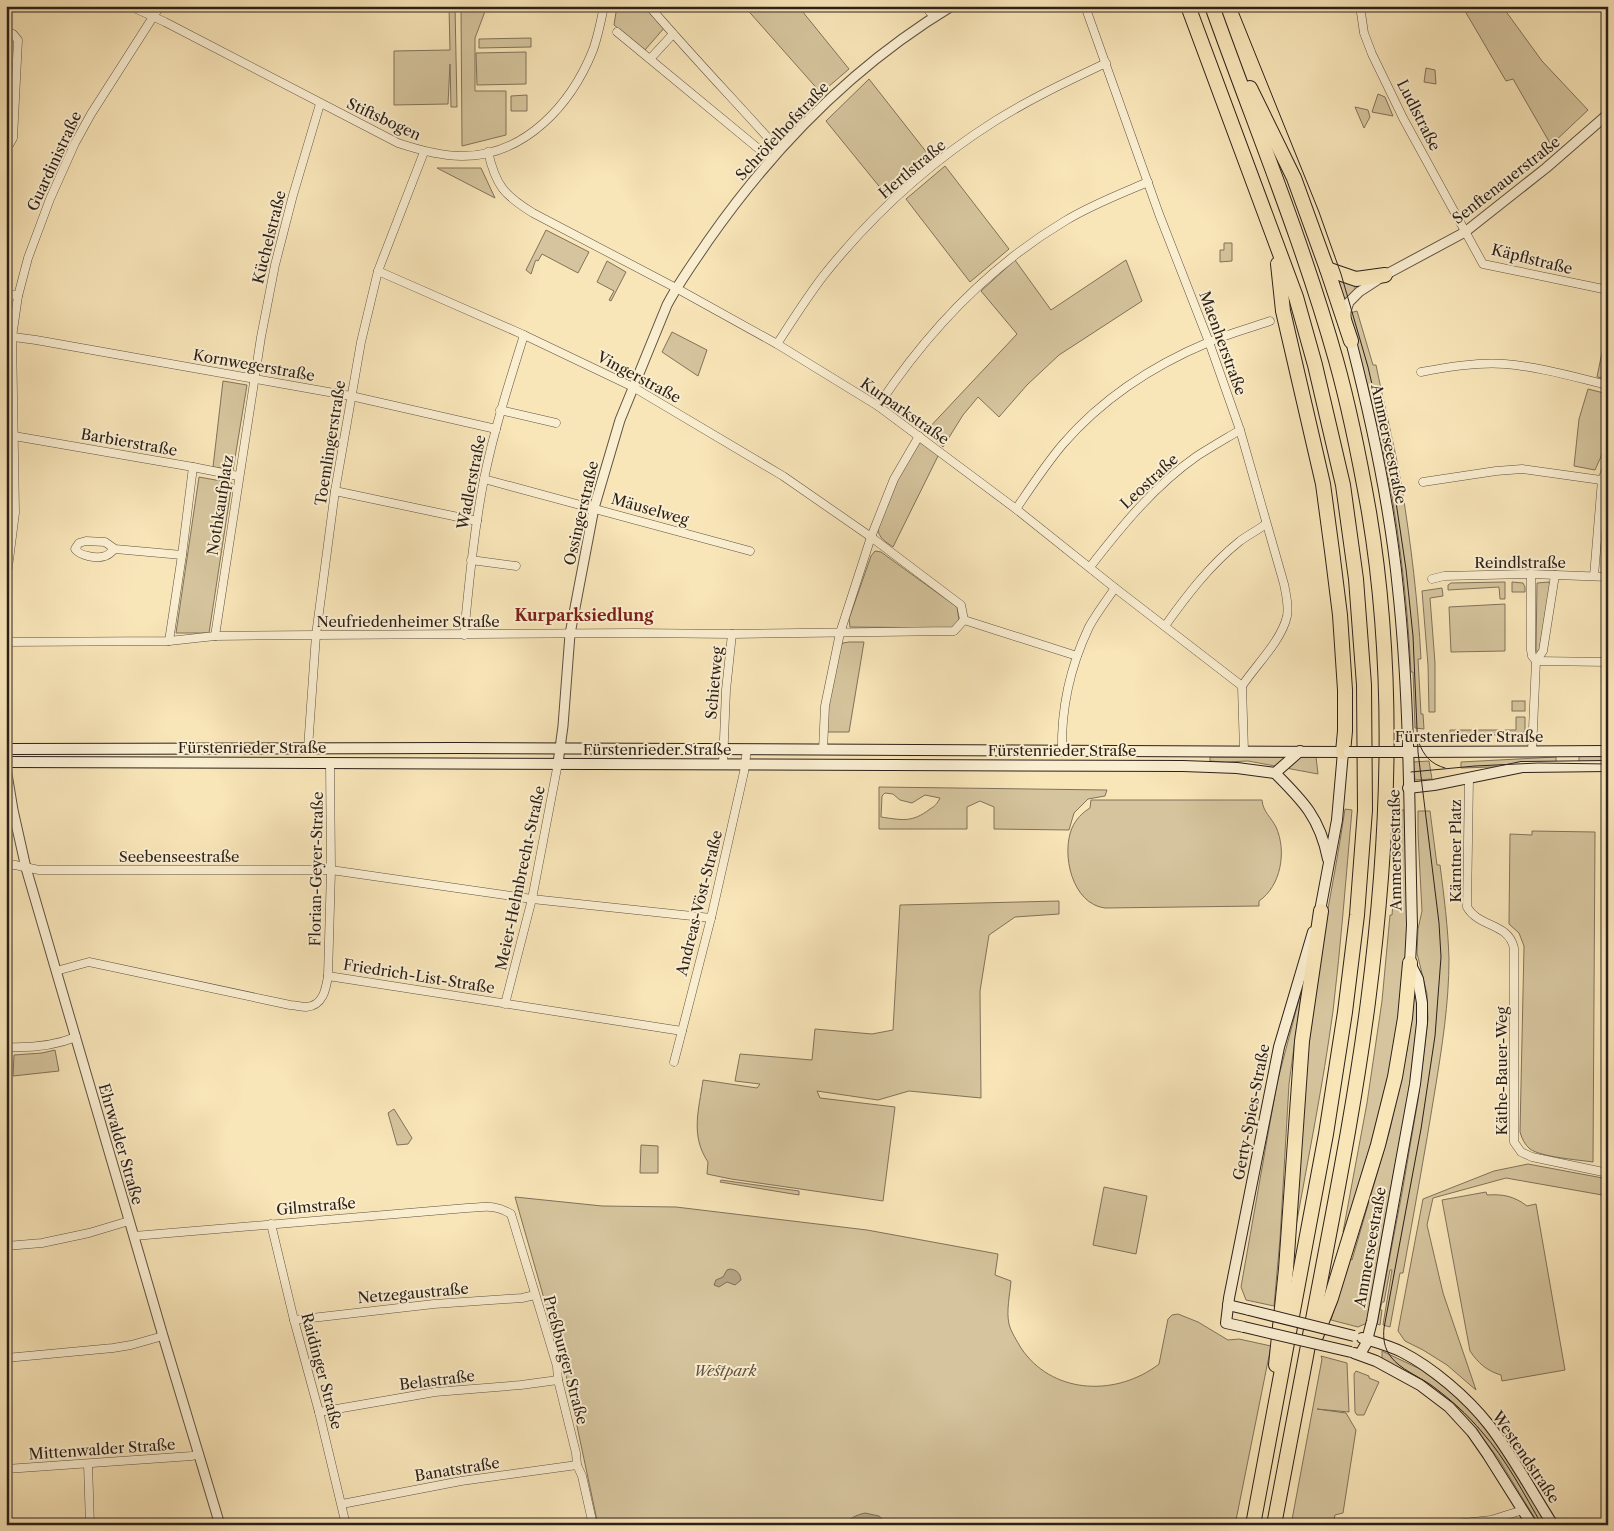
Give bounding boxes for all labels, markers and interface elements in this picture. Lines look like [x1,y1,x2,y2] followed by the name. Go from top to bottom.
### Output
[1393,76,1445,154] street label: Ludlstraße
[731,78,833,184] street label: Schröfelhofstraße
[344,94,425,145] street label: Stiftsbogen
[23,108,85,214] street label: Guardinistraße
[1448,132,1564,228] street label: Senftenauerstraße
[875,135,949,203] street label: Hertlstraße
[248,188,290,286] street label: Küchelstraße
[1489,240,1575,278] street label: Käpflstraße
[1195,288,1251,398] street label: Maenherstraße
[192,345,316,385] street label: Kornwegerstraße
[593,347,684,407] street label: Vingerstraße
[857,373,953,449] street label: Kurparkstraße
[311,379,349,507] street label: Toemlingerstraße
[1367,381,1411,506] street label: Ammerseestraße
[79,424,179,460] street label: Barbierstraße
[452,433,489,532] street label: Wadlerstraße
[1116,449,1182,513] street label: Leostraße
[203,453,237,557] street label: Nothkaufplatz
[560,459,602,567] street label: Ossingerstraße
[609,489,691,529] street label: Mäuselweg
[1474,553,1566,572] street label: Reindlstraße
[514,605,654,625] district label: Kurparksiedlung
[316,612,500,631] street label: Neufriedenheimer Straße
[701,646,727,720] street label: Schietweg
[1395,727,1543,746] street label: Fürstenrieder Straße
[178,738,326,757] street label: Fürstenrieder Straße
[583,740,731,759] street label: Fürstenrieder Straße
[988,741,1136,760] street label: Fürstenrieder Straße
[491,784,549,972] street label: Meier-Helmbrecht-Straße
[1384,789,1406,912] street label: Ammerseestraße
[305,791,327,947] street label: Florian-Geyer-Straße
[1446,799,1465,903] street label: Kärntner Platz
[671,828,726,979] street label: Andreas-Vöst-Straße
[119,847,239,866] street label: Seebenseestraße
[342,955,496,997] street label: Friedrich-List-Straße
[1492,1007,1511,1135] street label: Käthe-Bauer-Weg
[1228,1042,1274,1182] street label: Gerty-Spies-Straße
[95,1081,147,1207] street label: Ehrwalder Straße
[1350,1185,1390,1310] street label: Ammerseestraße
[275,1193,357,1219] street label: Gilmstraße
[357,1279,469,1307] street label: Netzegaustraße
[540,1293,592,1427] street label: Preßburger Straße
[297,1311,347,1431] street label: Raidinger Straße
[694,1361,757,1380] park label: Westpark
[398,1366,476,1394] street label: Belastraße
[1488,1407,1564,1507] street label: Westendstraße
[28,1434,176,1464] street label: Mittenwalder Straße
[413,1453,501,1485] street label: Banatstraße

